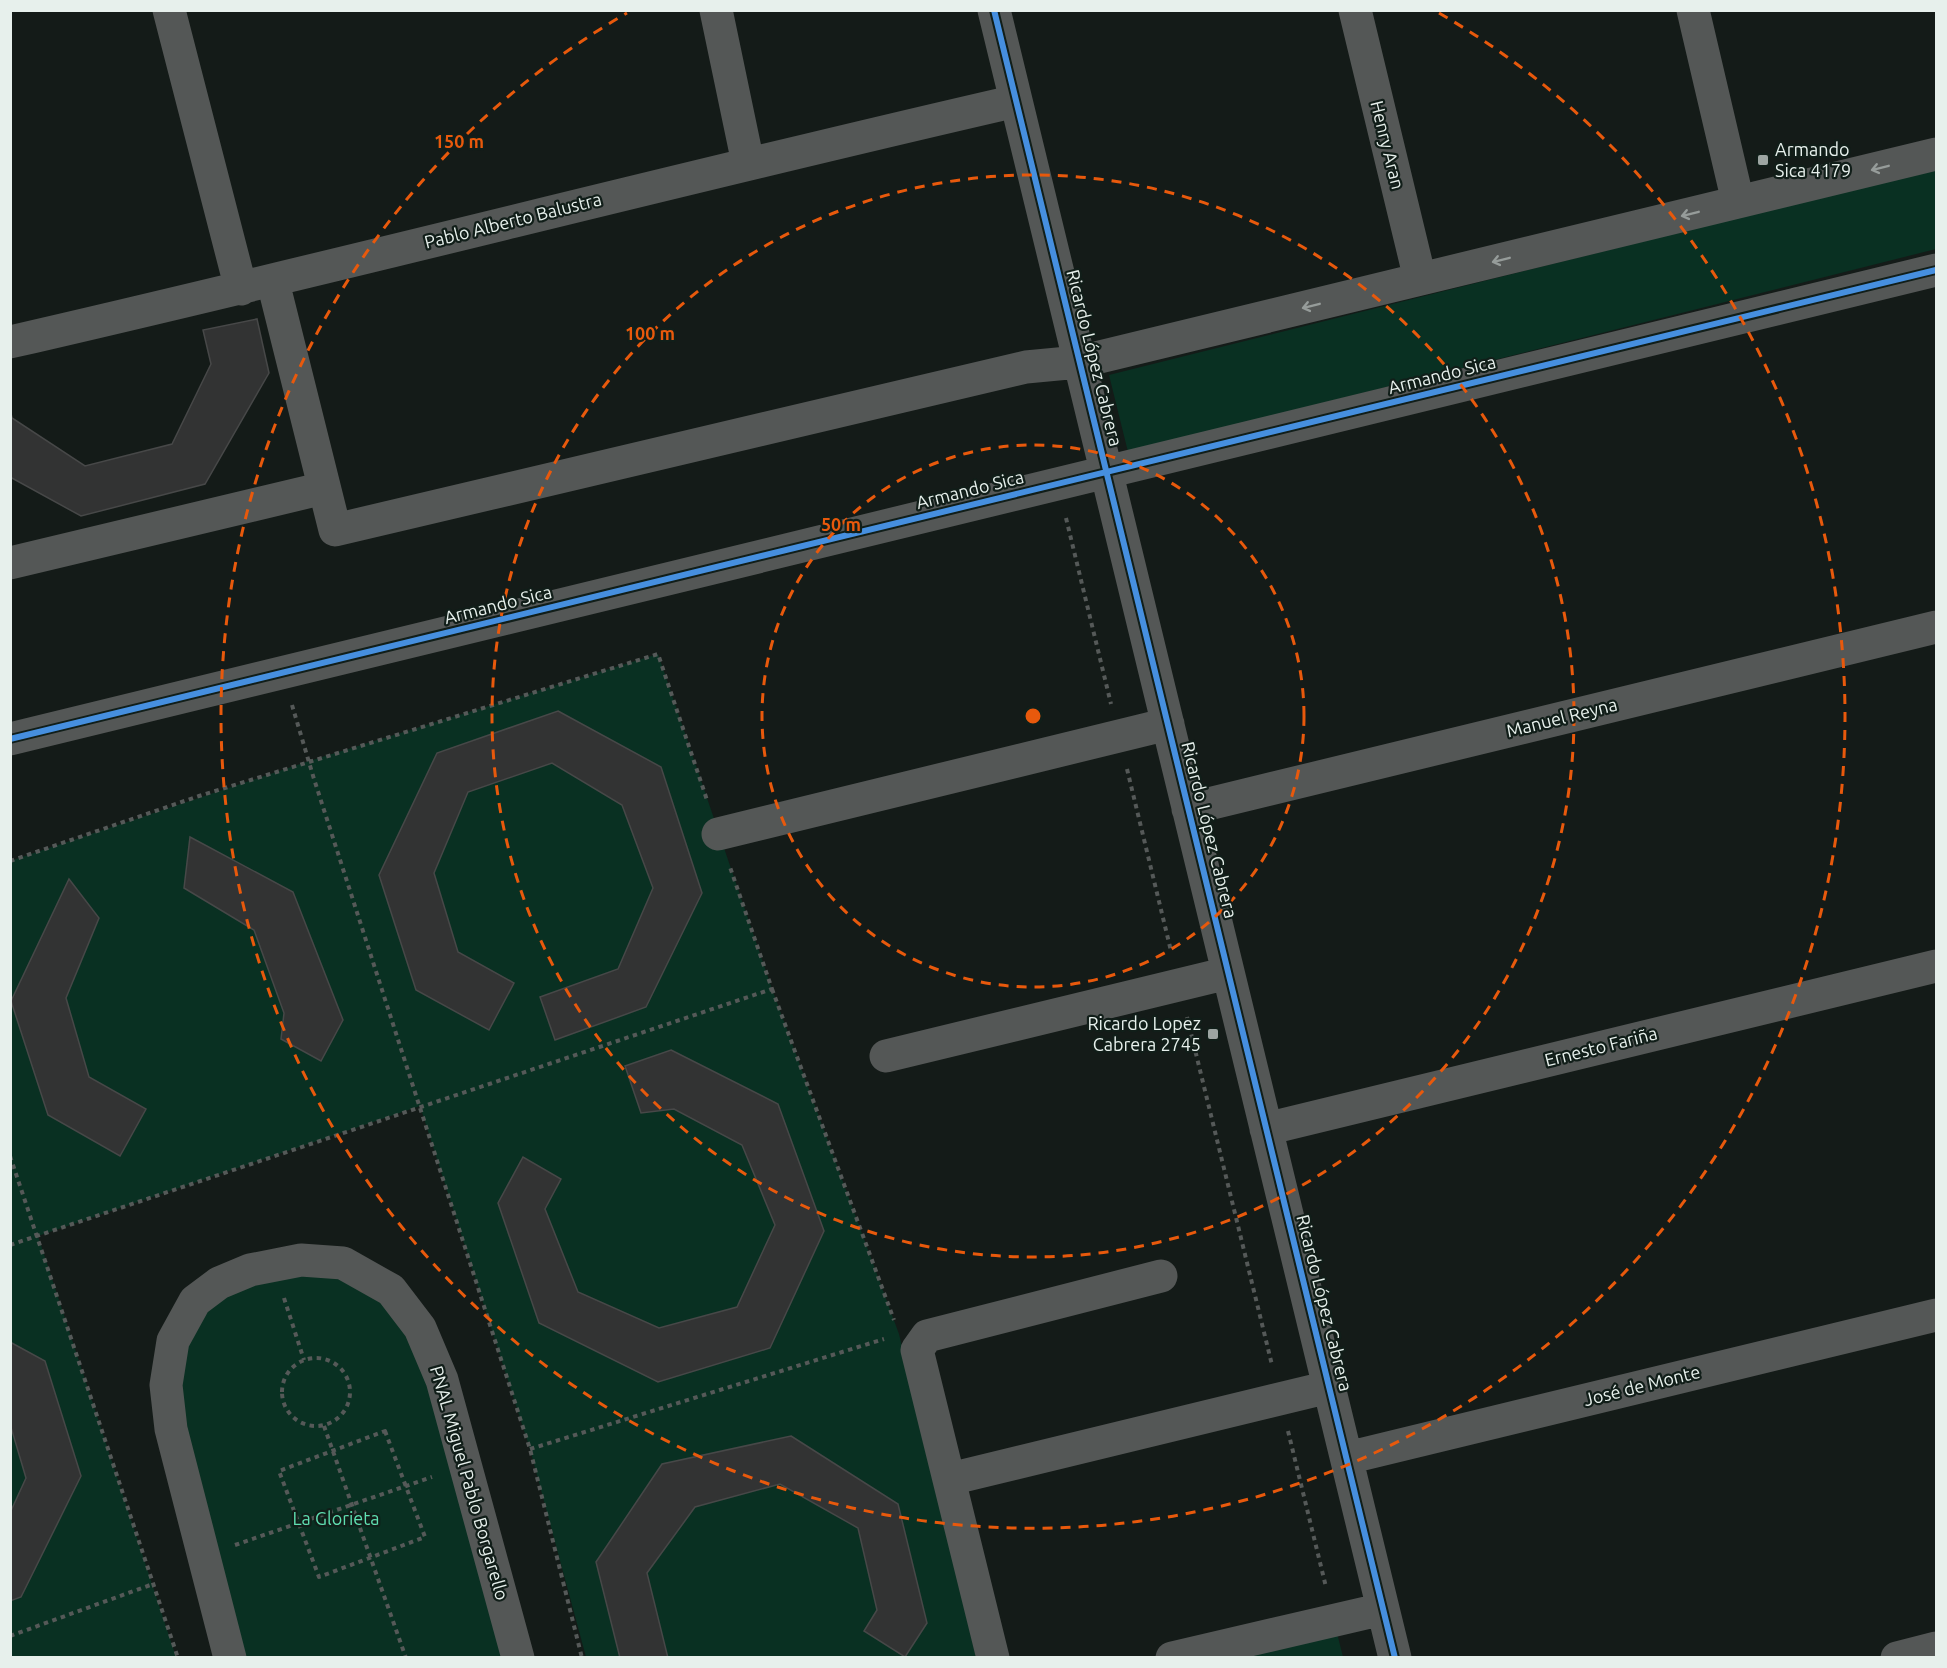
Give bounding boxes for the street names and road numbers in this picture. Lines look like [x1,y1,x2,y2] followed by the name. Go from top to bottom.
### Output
[1367,98,1409,191] street label: Henry Aran
[422,188,603,252] street label: Pablo Alberto Balustra
[1063,267,1127,448] street label: Ricardo López Cabrera
[1386,351,1498,397] street label: Armando Sica
[914,466,1026,512] street label: Armando Sica
[442,581,554,627] street label: Armando Sica
[1504,694,1619,740] street label: Manuel Reyna
[1178,739,1242,920] street label: Ricardo López Cabrera
[1542,1022,1659,1070] street label: Ernesto Fariña
[1293,1212,1357,1393] street label: Ricardo López Cabrera
[1581,1361,1702,1409] street label: José de Monte
[427,1363,513,1602] street label: PNAL Miguel Pablo Borgarello

